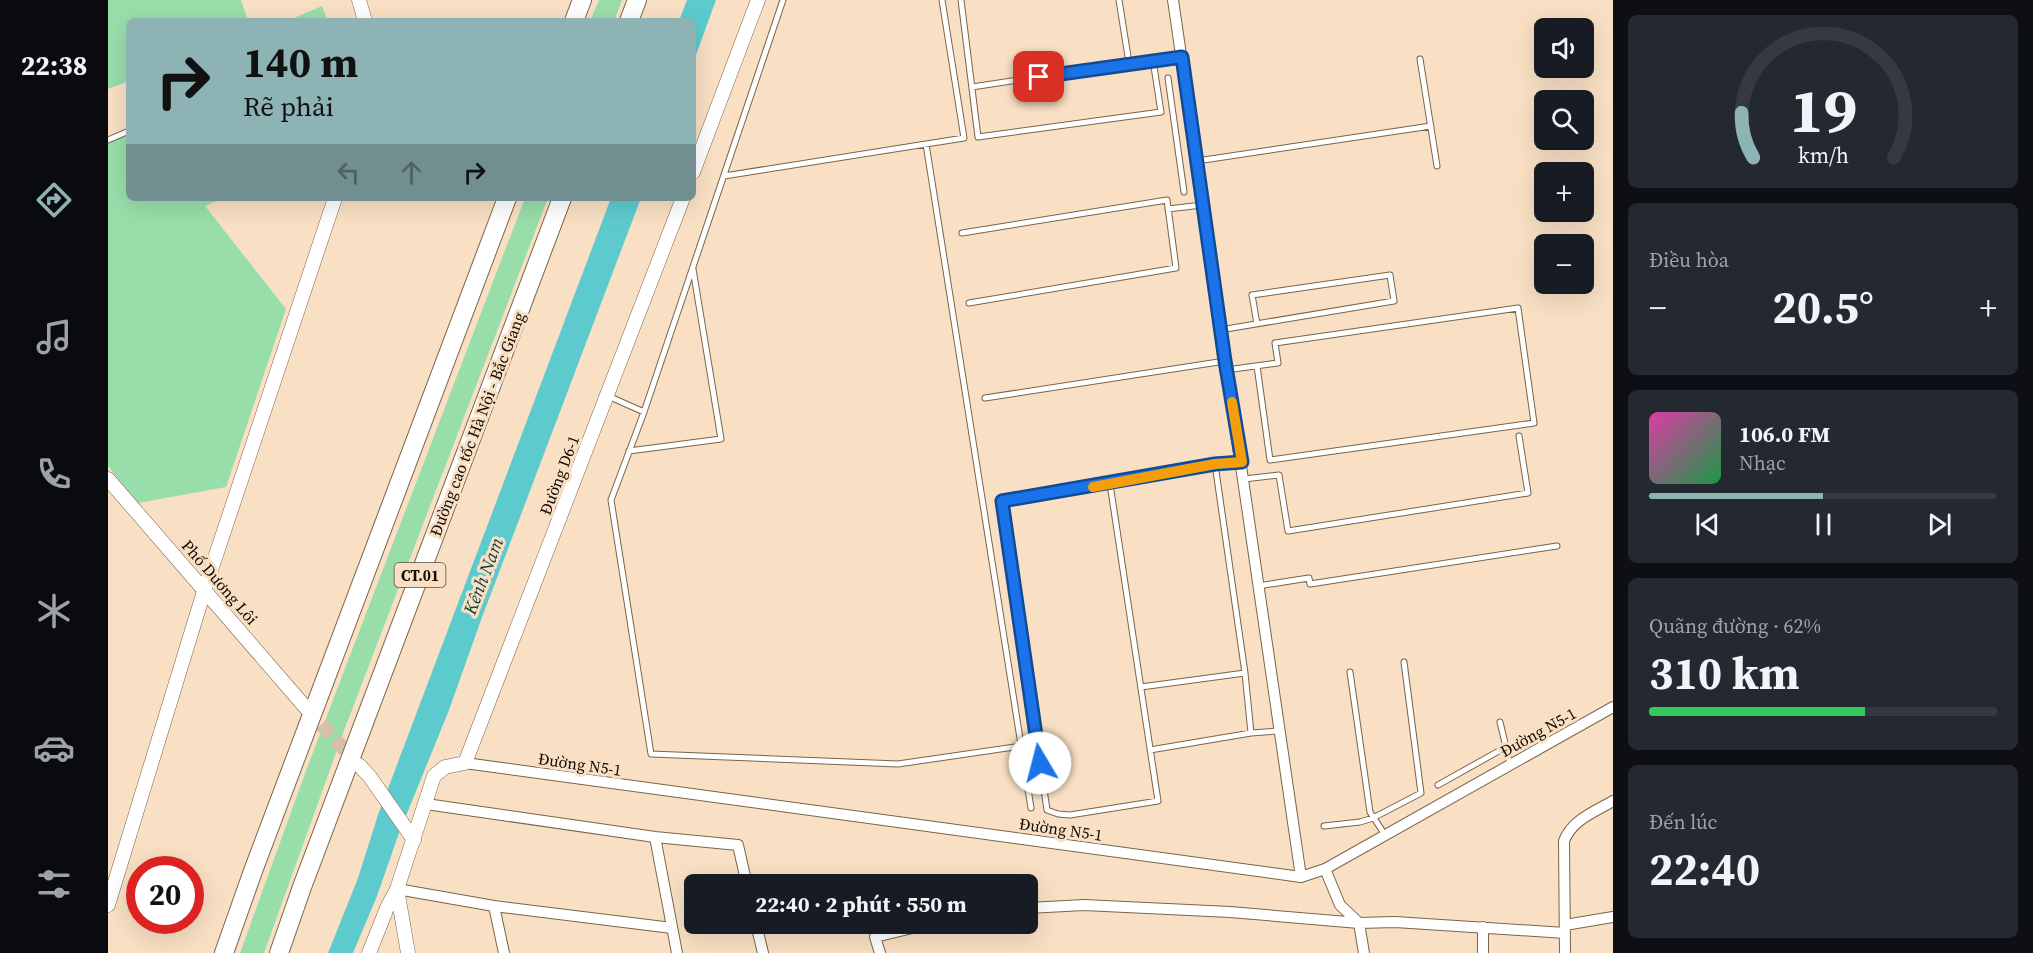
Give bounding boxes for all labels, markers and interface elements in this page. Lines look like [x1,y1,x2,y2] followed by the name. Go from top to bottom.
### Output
[1534,18,1594,294] map controls
[1534,18,1594,78] button: sound
[243,33,358,91] text: 140 m
[144,42,222,120] icon: right
[21,47,87,84] text: 22:38
[1013,51,1064,102] pin
[1022,60,1055,93] icon: arrive
[1789,67,1857,153] text: 19
[243,88,334,125] text: Rẽ phải
[1534,90,1594,150] button: search
[1797,142,1849,171] text: km/h
[332,156,365,189] icon: left
[395,156,428,189] icon: ahead
[458,156,491,189] icon: right
[1534,162,1594,222] button: +
[33,179,75,221] icon: directions
[1534,234,1594,294] button: −
[1649,246,1729,274] text: Điều hòa
[1772,276,1874,338] text: 20.5°
[1649,285,1667,330] text: −
[1980,285,1997,330] text: +
[424,309,530,539] street label: Đường cao tốc Hà Nội - Bắc Giang
[33,316,75,358] icon: music
[1739,419,1830,449] text: 106.0 FM
[534,432,584,518] street label: Đường D6-1
[1739,449,1786,477] text: Nhạc
[33,453,75,495] icon: phone
[1691,508,1724,541] icon: previous
[1807,508,1840,541] icon: pause
[1923,508,1956,541] icon: next
[457,534,509,619] water label: Kênh Nam
[177,535,263,629] street label: Phố Dương Lôi
[394,563,446,587] road number: CT.01
[33,590,75,632] icon: climate
[1649,612,1821,640] text: Quãng đường · 62%
[1649,642,1800,704] text: 310 km
[1496,702,1580,762] street label: Đường N5-1
[33,727,75,769] icon: car
[1008,731,1072,795] position arrow
[537,747,623,781] street label: Đường N5-1
[1649,808,1717,836] text: Đến lúc
[1018,812,1104,846] street label: Đường N5-1
[1649,838,1760,900] text: 22:40
[126,856,204,934] speed limit sign: 20
[33,863,75,905] icon: filters
[755,889,967,919] text: 22:40 · 2 phút · 550 m

